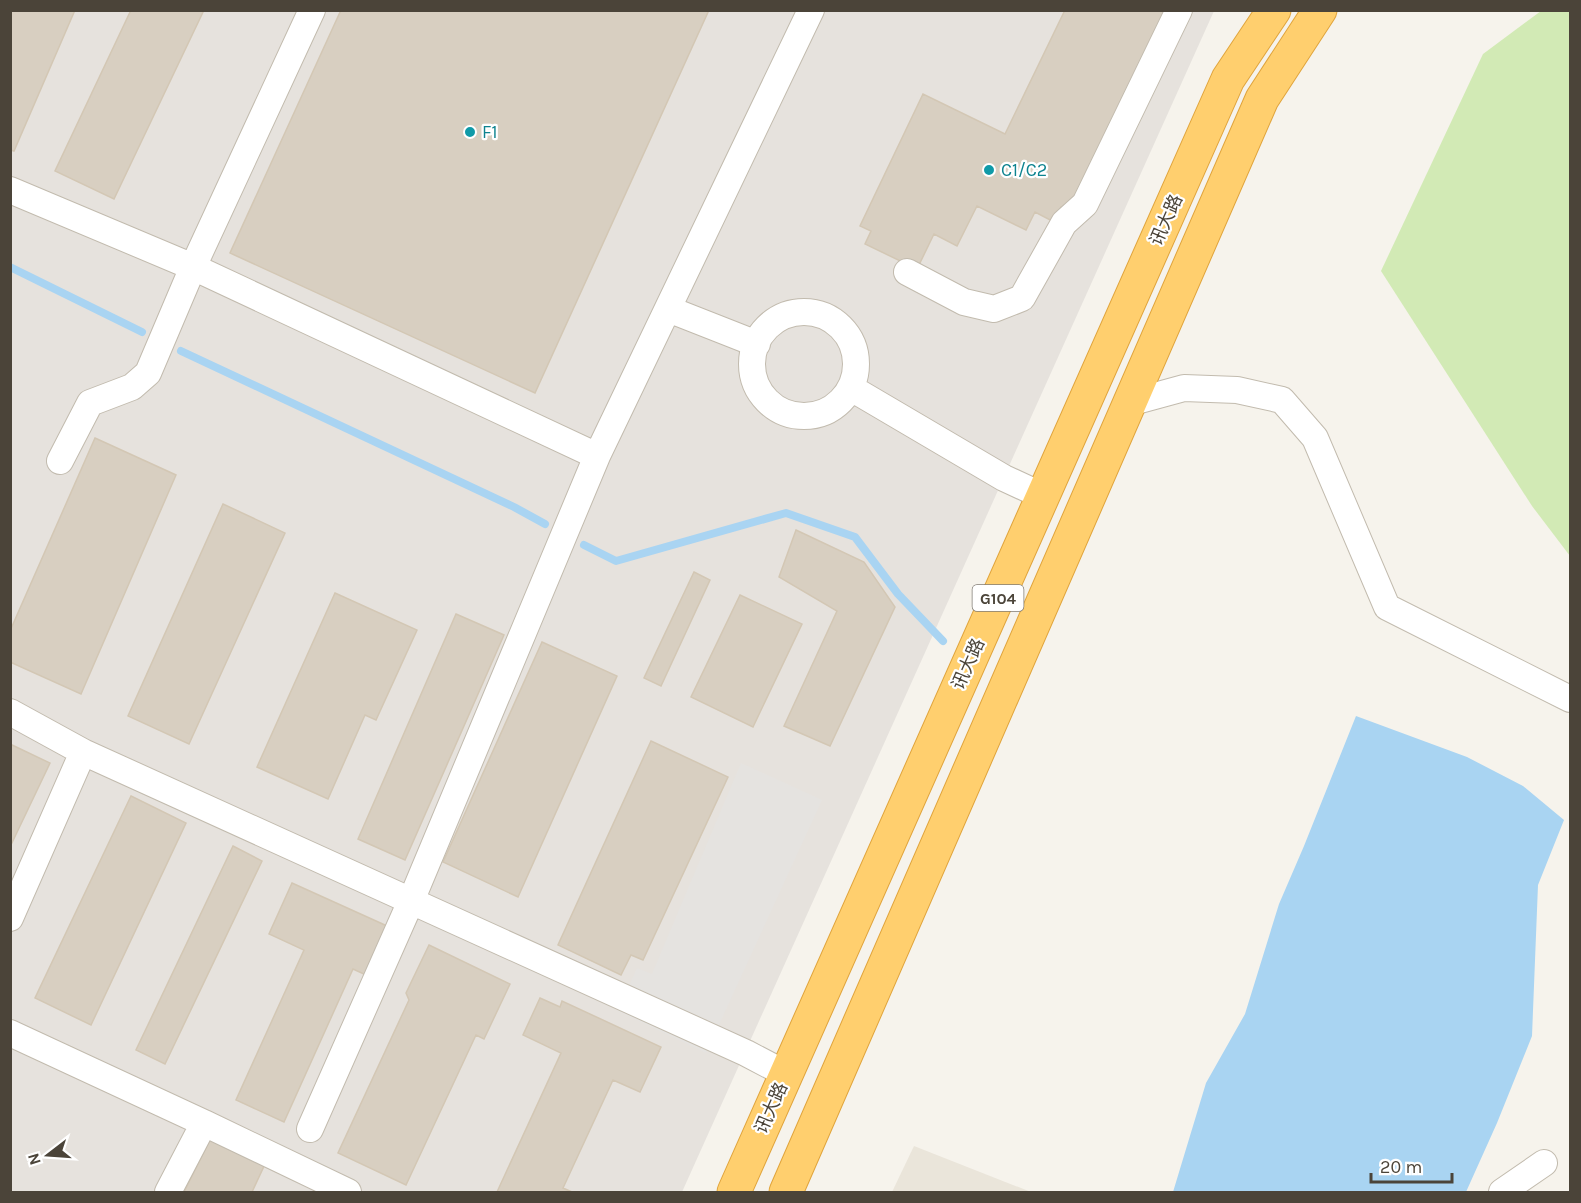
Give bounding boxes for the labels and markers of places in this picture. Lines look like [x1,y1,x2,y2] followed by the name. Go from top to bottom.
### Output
[482,121,497,143] place label: F1
[463,125,477,139] marker: F1
[1001,159,1047,181] place label: C1/C2
[982,163,996,177] marker: C1/C2

